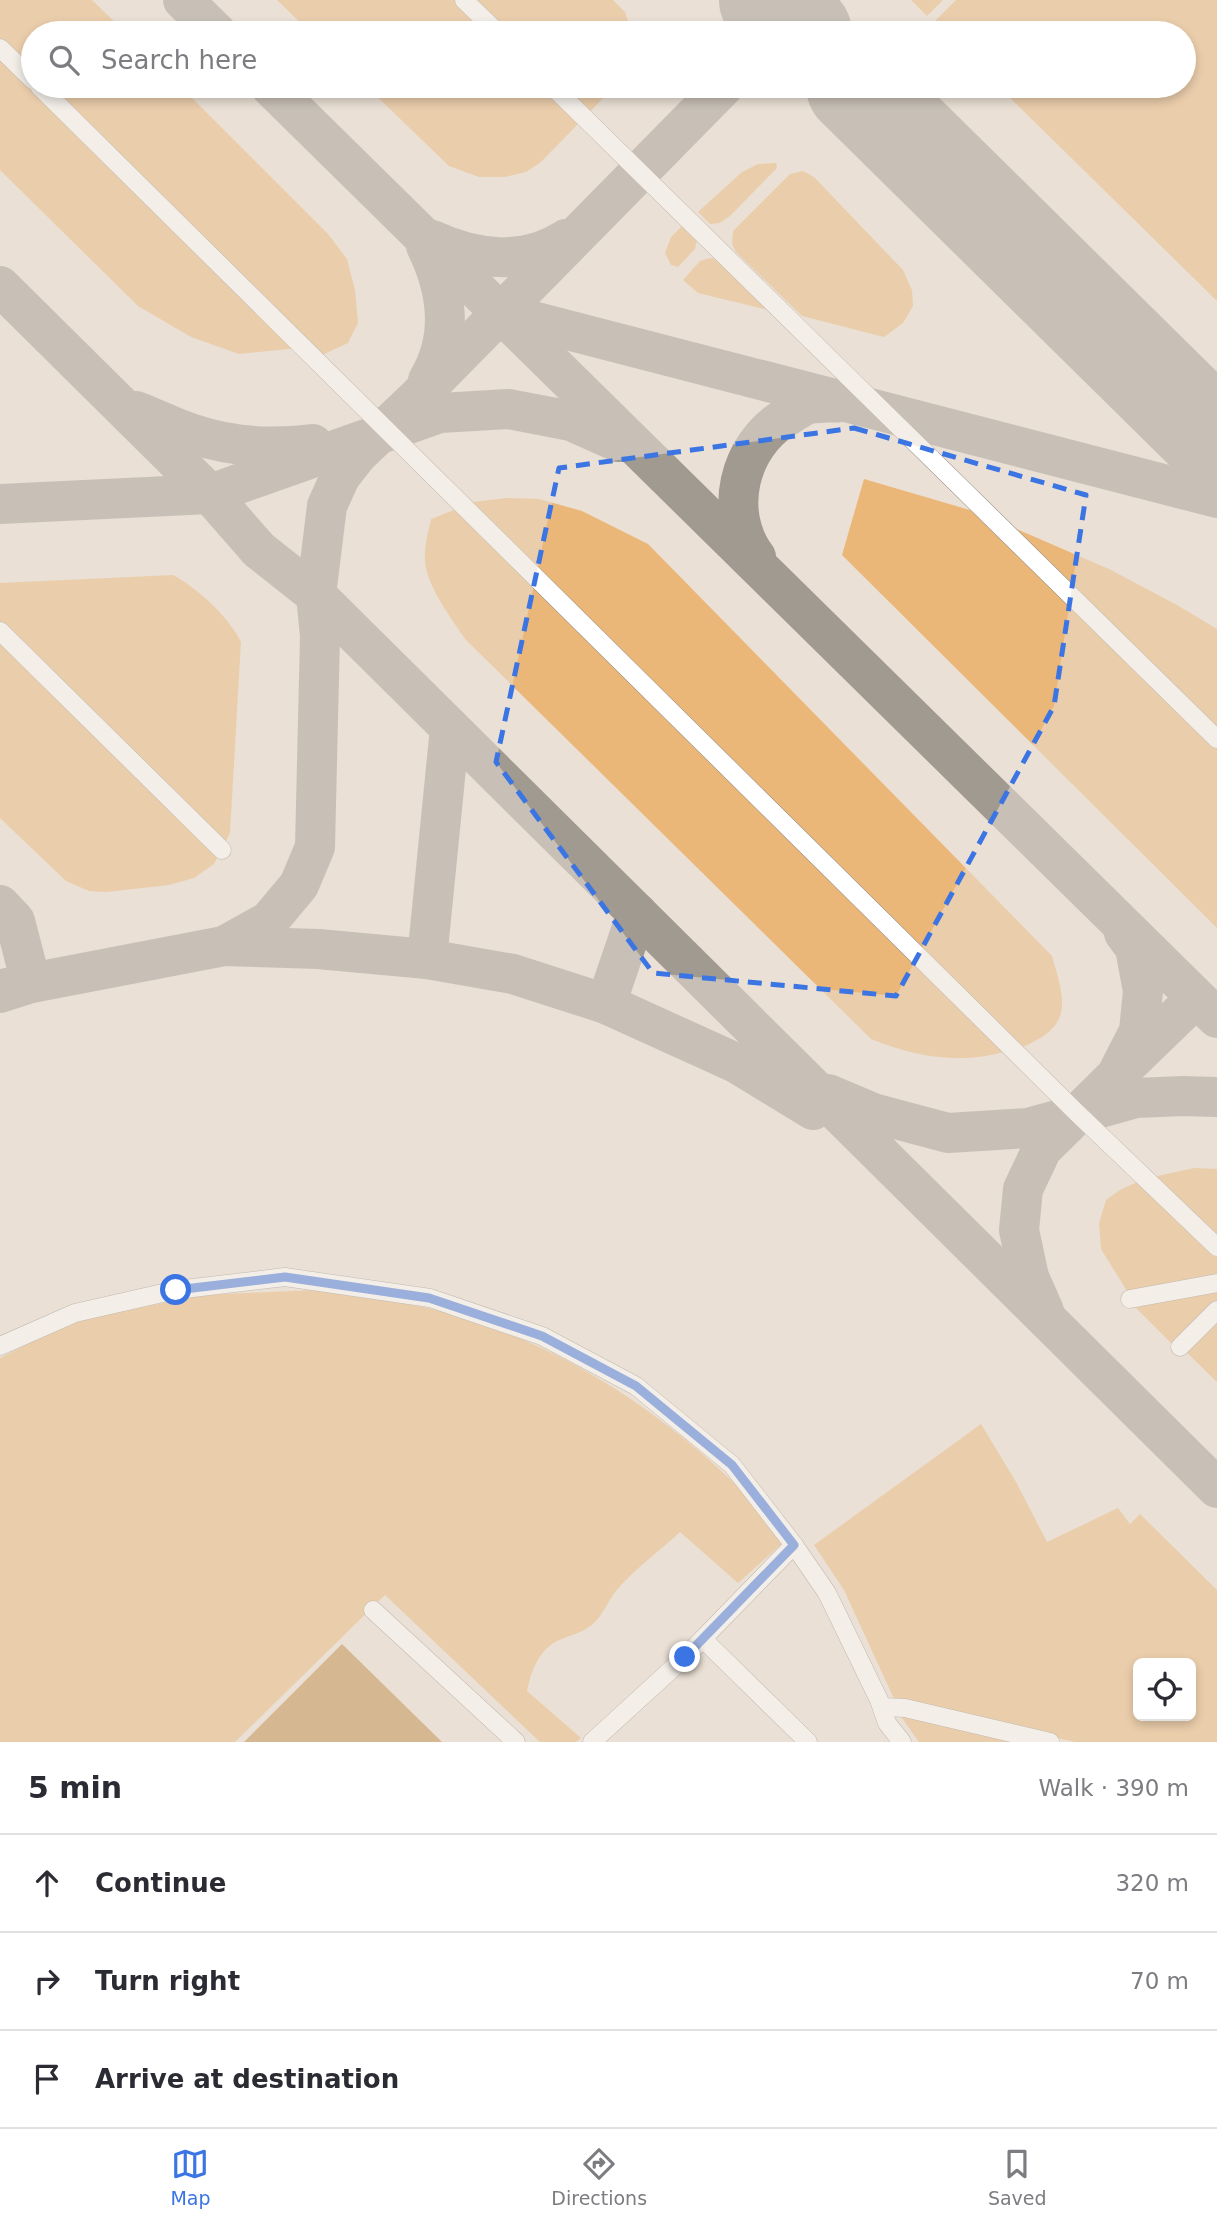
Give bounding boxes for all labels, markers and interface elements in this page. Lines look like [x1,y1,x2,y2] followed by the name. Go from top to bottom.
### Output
[21,21,1196,98] search box
[45,41,83,79] icon: search
[101,45,257,75] text: Search here
[160,1274,191,1305] route start
[669,1641,700,1672] route end
[1133,1658,1196,1721] map controls
[1133,1658,1196,1721] button: locate
[28,1770,122,1805] text: 5 min
[1038,1775,1189,1801] text: Walk · 390 m
[28,1864,66,1902] icon: ahead
[95,1868,226,1898] text: Continue
[1115,1870,1189,1896] text: 320 m
[28,1962,66,2000] icon: right
[95,1966,240,1996] text: Turn right
[1130,1968,1189,1994] text: 70 m
[28,2060,66,2098] icon: arrive
[95,2064,399,2094] text: Arrive at destination
[170,2145,211,2209] tab: Map
[551,2145,647,2209] tab: Directions
[988,2145,1047,2209] tab: Saved

